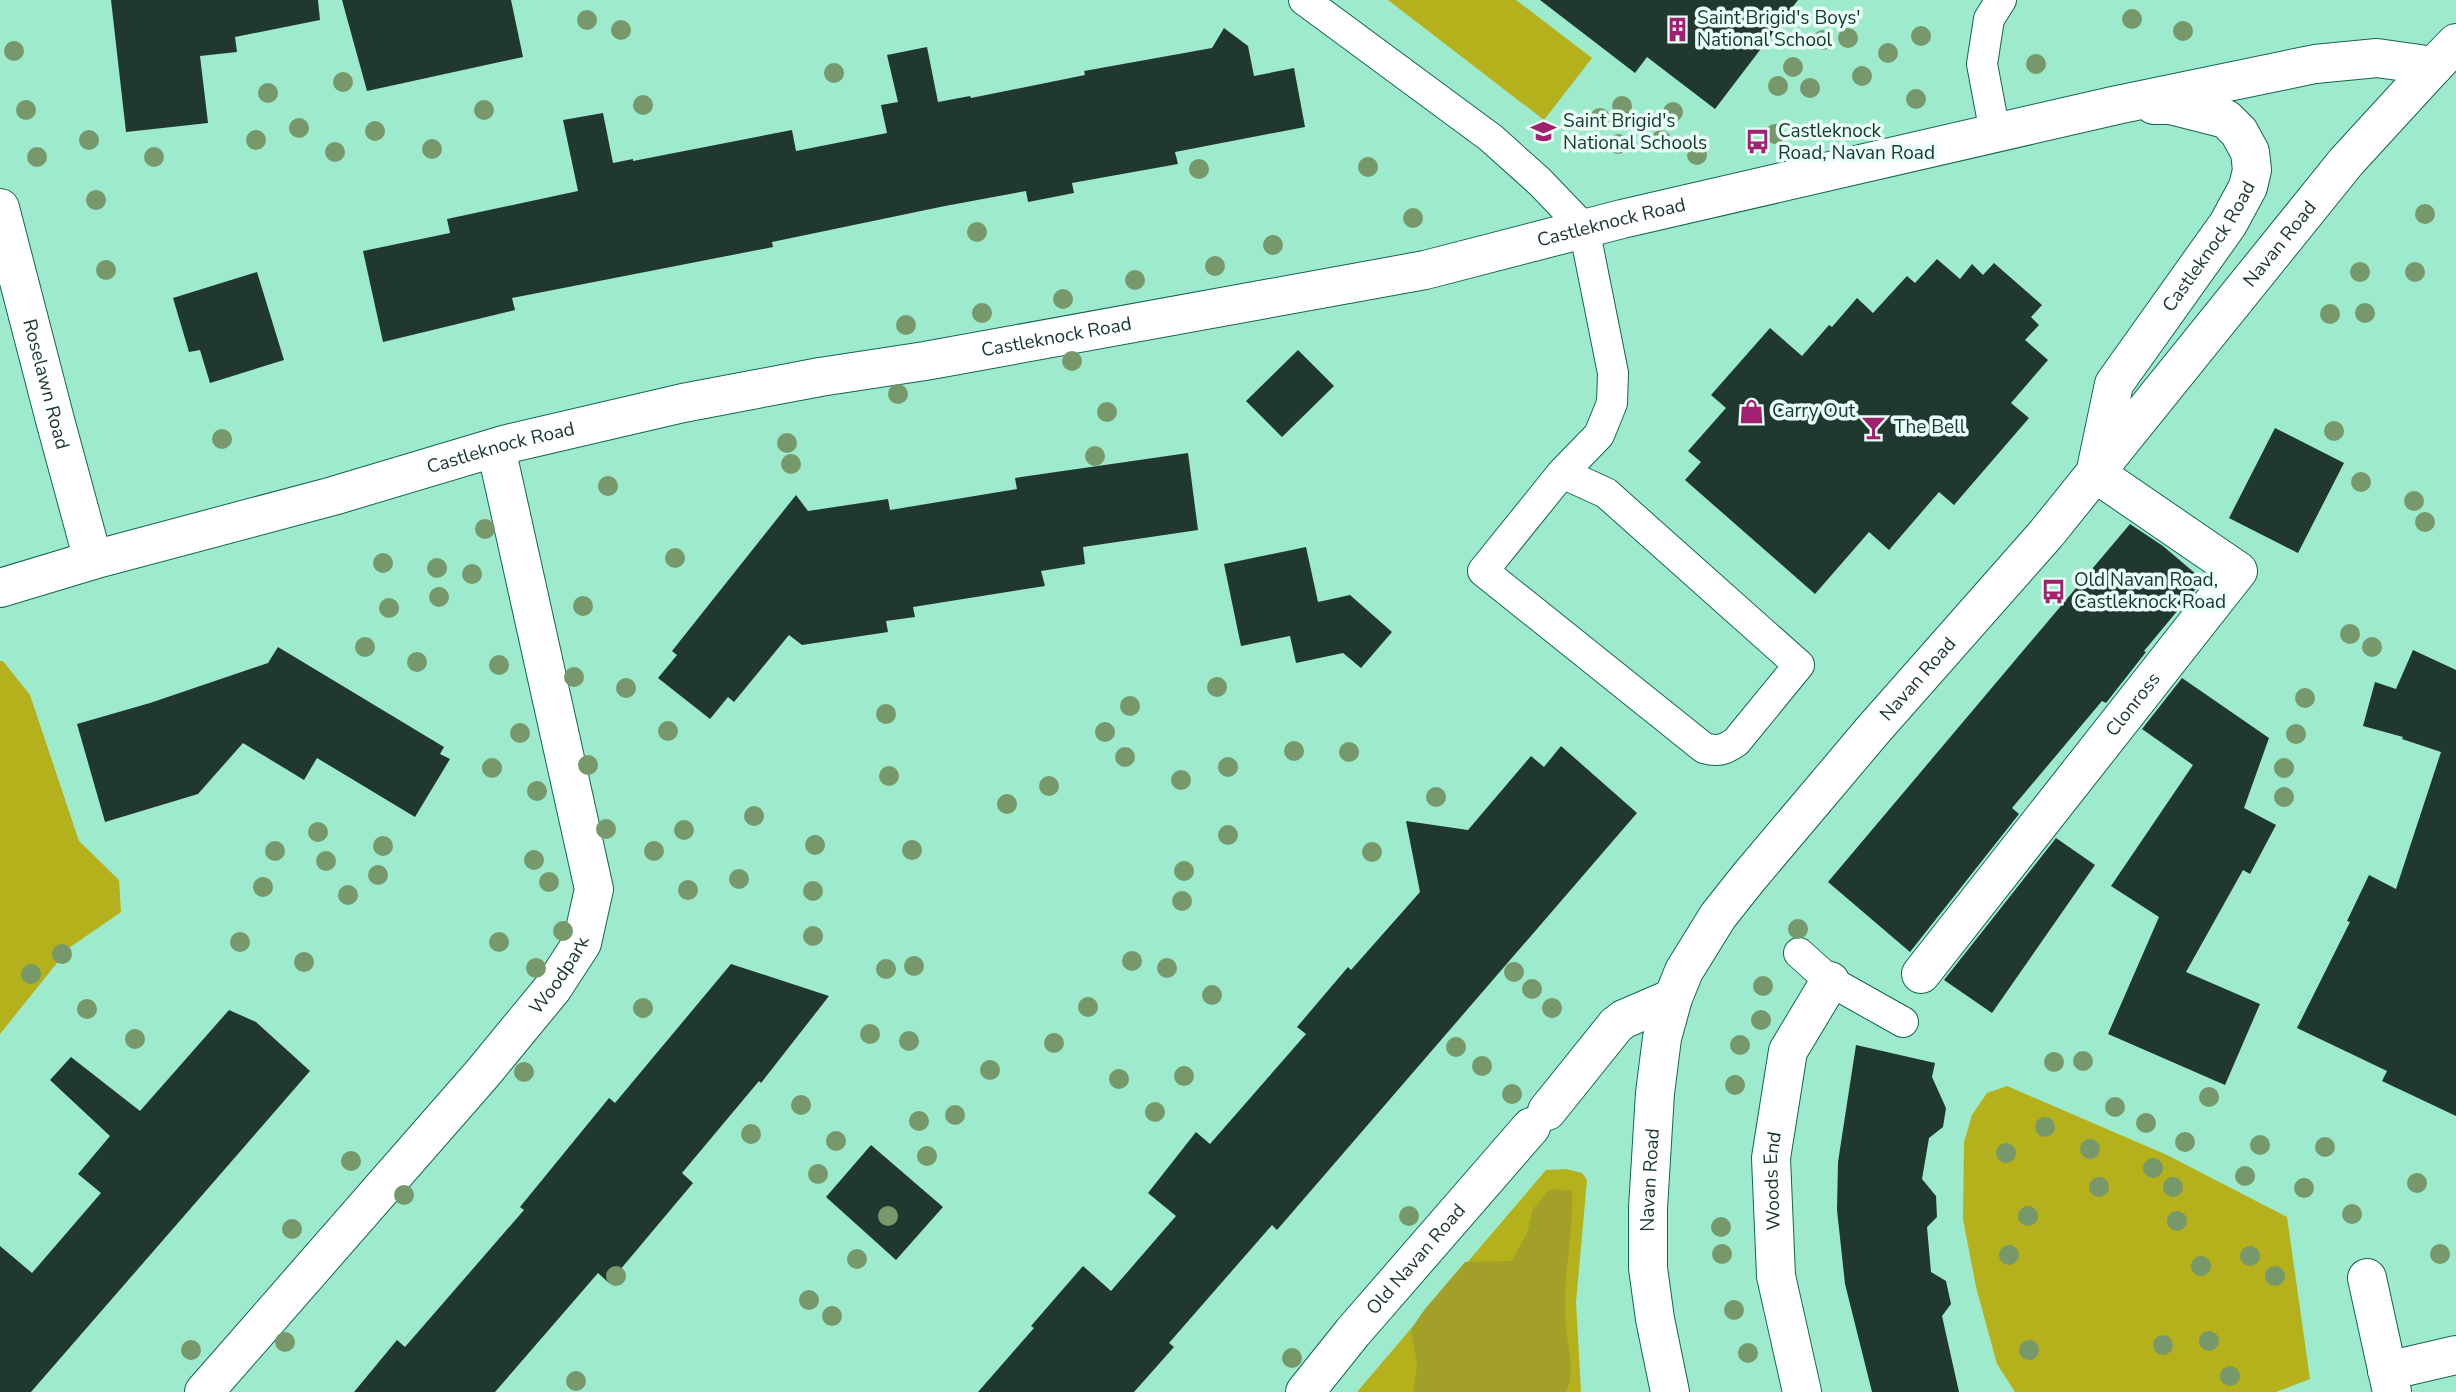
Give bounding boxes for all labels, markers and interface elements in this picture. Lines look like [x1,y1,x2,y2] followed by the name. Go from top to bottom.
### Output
[1697,5,1861,53] place label: Saint Brigid's Boys' National School
[1663,15,1691,43] building icon: Saint Brigid's Boys' National School
[1563,108,1707,156] place label: Saint Brigid's National Schools
[1529,118,1557,146] school or university icon: Saint Brigid's National Schools
[1778,118,1935,166] place label: Castleknock Road, Navan Road
[1744,128,1772,156] bus stop icon: Castleknock Road, Navan Road
[2156,177,2262,317] street label: Castleknock Road
[1534,192,1688,253] street label: Castleknock Road
[2237,196,2322,293] street label: Navan Road
[979,311,1134,364] street label: Castleknock Road
[16,316,75,452] street label: Roselawn Road
[1738,397,1766,425] shop icon: Carry Out
[1772,398,1856,424] place label: Carry Out
[1860,413,1888,441] bar icon: The Bell
[1894,414,1966,440] place label: The Bell
[424,416,577,480] street label: Castleknock Road
[2074,567,2226,615] place label: Old Navan Road, Castleknock Road
[2040,577,2068,605] bus stop icon: Old Navan Road, Castleknock Road
[1874,632,1962,727] street label: Navan Road
[2100,667,2167,742] street label: Clonross
[523,934,596,1020] street label: Woodpark
[1635,1128,1666,1232] street label: Navan Road
[1758,1130,1788,1231] street label: Woods End
[1360,1198,1472,1321] street label: Old Navan Road

